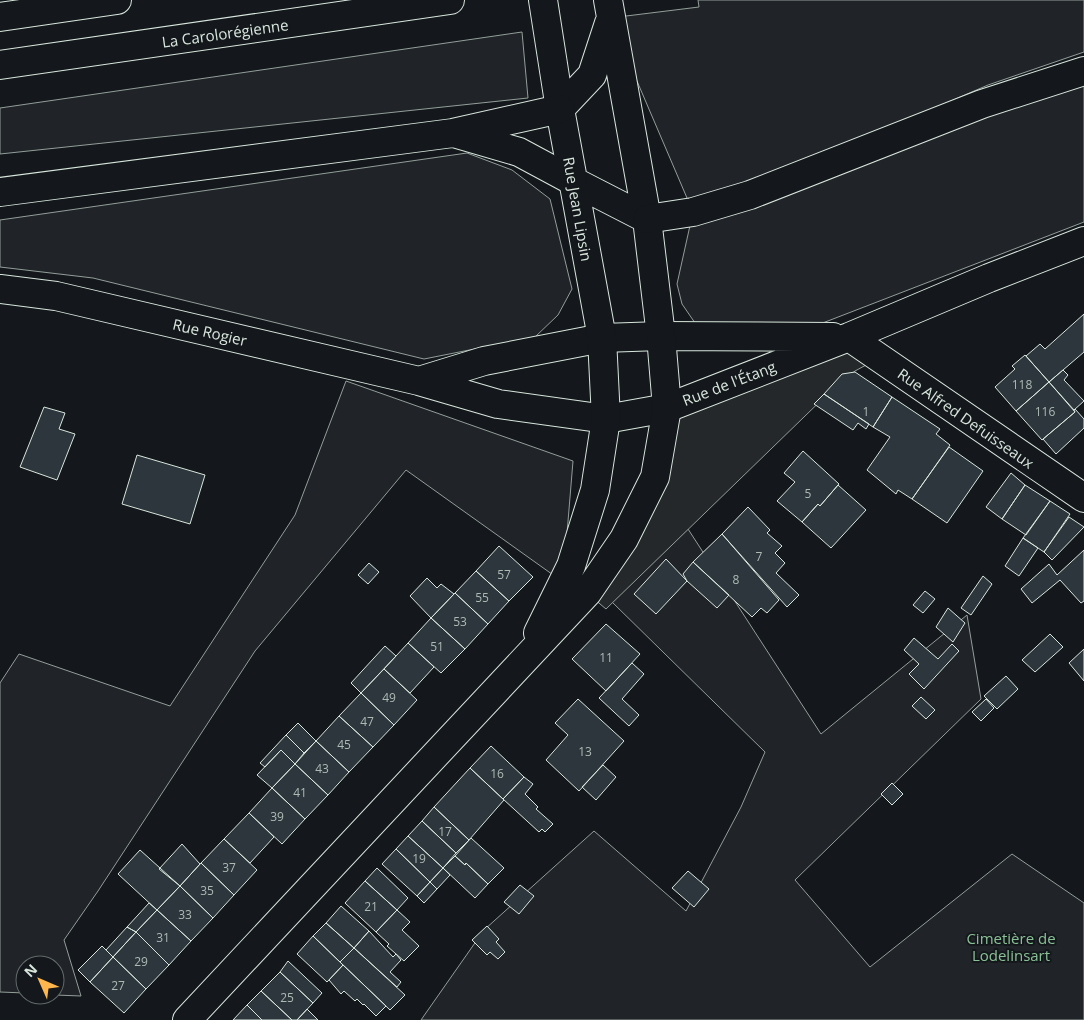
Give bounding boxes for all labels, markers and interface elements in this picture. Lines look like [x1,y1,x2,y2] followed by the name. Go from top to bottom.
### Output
[160,14,290,52] street label: La Carolorégienne
[559,155,597,263] street label: Rue Jean Lipsin
[171,314,249,350] street label: Rue Rogier
[679,356,779,410] street label: Rue de l'Étang
[894,363,1038,473] street label: Rue Alfred Defuisseaux
[1012,376,1032,393] house number: 118
[863,403,869,420] house number: 1
[1035,403,1055,420] house number: 116
[805,485,812,502] house number: 5
[756,548,763,565] house number: 7
[497,566,511,583] house number: 57
[733,571,740,588] house number: 8
[475,589,489,606] house number: 55
[453,613,467,630] house number: 53
[430,638,444,655] house number: 51
[599,649,613,666] house number: 11
[382,689,396,706] house number: 49
[360,713,374,730] house number: 47
[337,736,351,753] house number: 45
[578,743,592,760] house number: 13
[315,760,329,777] house number: 43
[490,765,504,782] house number: 16
[293,784,307,801] house number: 41
[270,808,284,825] house number: 39
[438,823,452,840] house number: 17
[412,850,426,867] house number: 19
[222,859,236,876] house number: 37
[200,882,214,899] house number: 35
[364,898,378,915] house number: 21
[178,906,192,923] house number: 33
[966,928,1056,965] park label: Cimetière de Lodelinsart
[156,929,170,946] house number: 31
[134,953,148,970] house number: 29
[15,955,65,1005] north arrow
[20,960,41,981] text: N
[111,977,125,994] house number: 27
[280,989,294,1006] house number: 25

